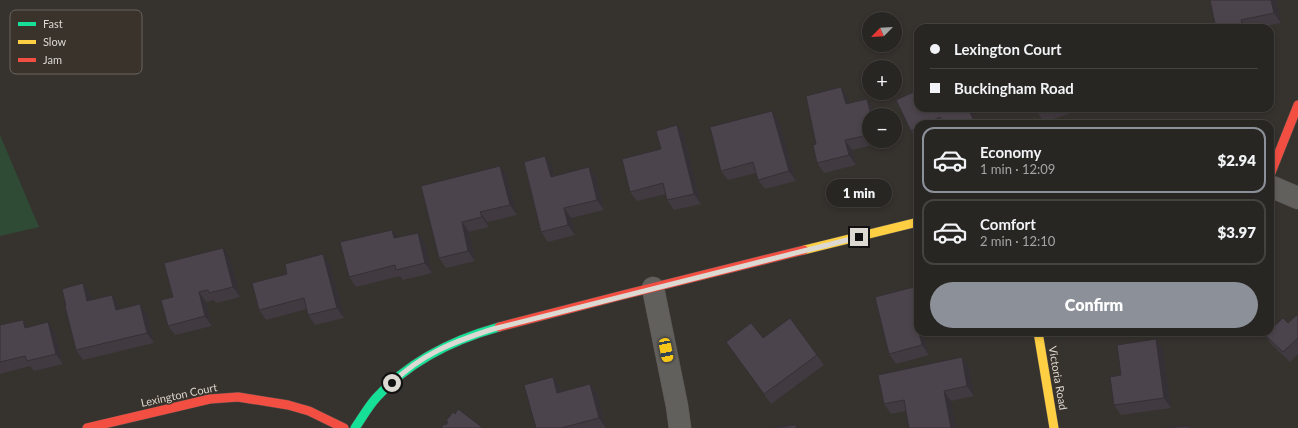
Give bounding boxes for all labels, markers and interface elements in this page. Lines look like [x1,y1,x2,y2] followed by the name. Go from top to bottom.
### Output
[10,10,142,74] legend
[862,12,902,52] north arrow
[862,12,902,148] map controls
[43,17,63,30] text: Fast
[43,35,67,48] text: Slow
[954,40,1062,58] text: Lexington Court
[43,53,62,66] text: Jam
[862,60,902,100] button: +
[954,79,1074,97] text: Buckingham Road
[862,108,902,148] button: −
[932,142,968,178] icon: car
[980,143,1041,161] text: Economy
[1218,151,1256,169] text: $2.94
[980,161,1055,177] text: 1 min · 12:09
[826,179,892,207] callout: 1 min
[843,185,875,201] text: 1 min
[932,214,968,250] icon: car
[980,215,1036,233] text: Comfort
[1218,223,1256,241] text: $3.97
[850,228,868,246] route end
[980,233,1055,249] text: 2 min · 12:10
[930,282,1258,328] button: Confirm
[658,337,674,363] car
[1046,345,1071,411] street label: Victoria Road
[383,374,401,392] route start
[140,380,218,409] street label: Lexington Court

